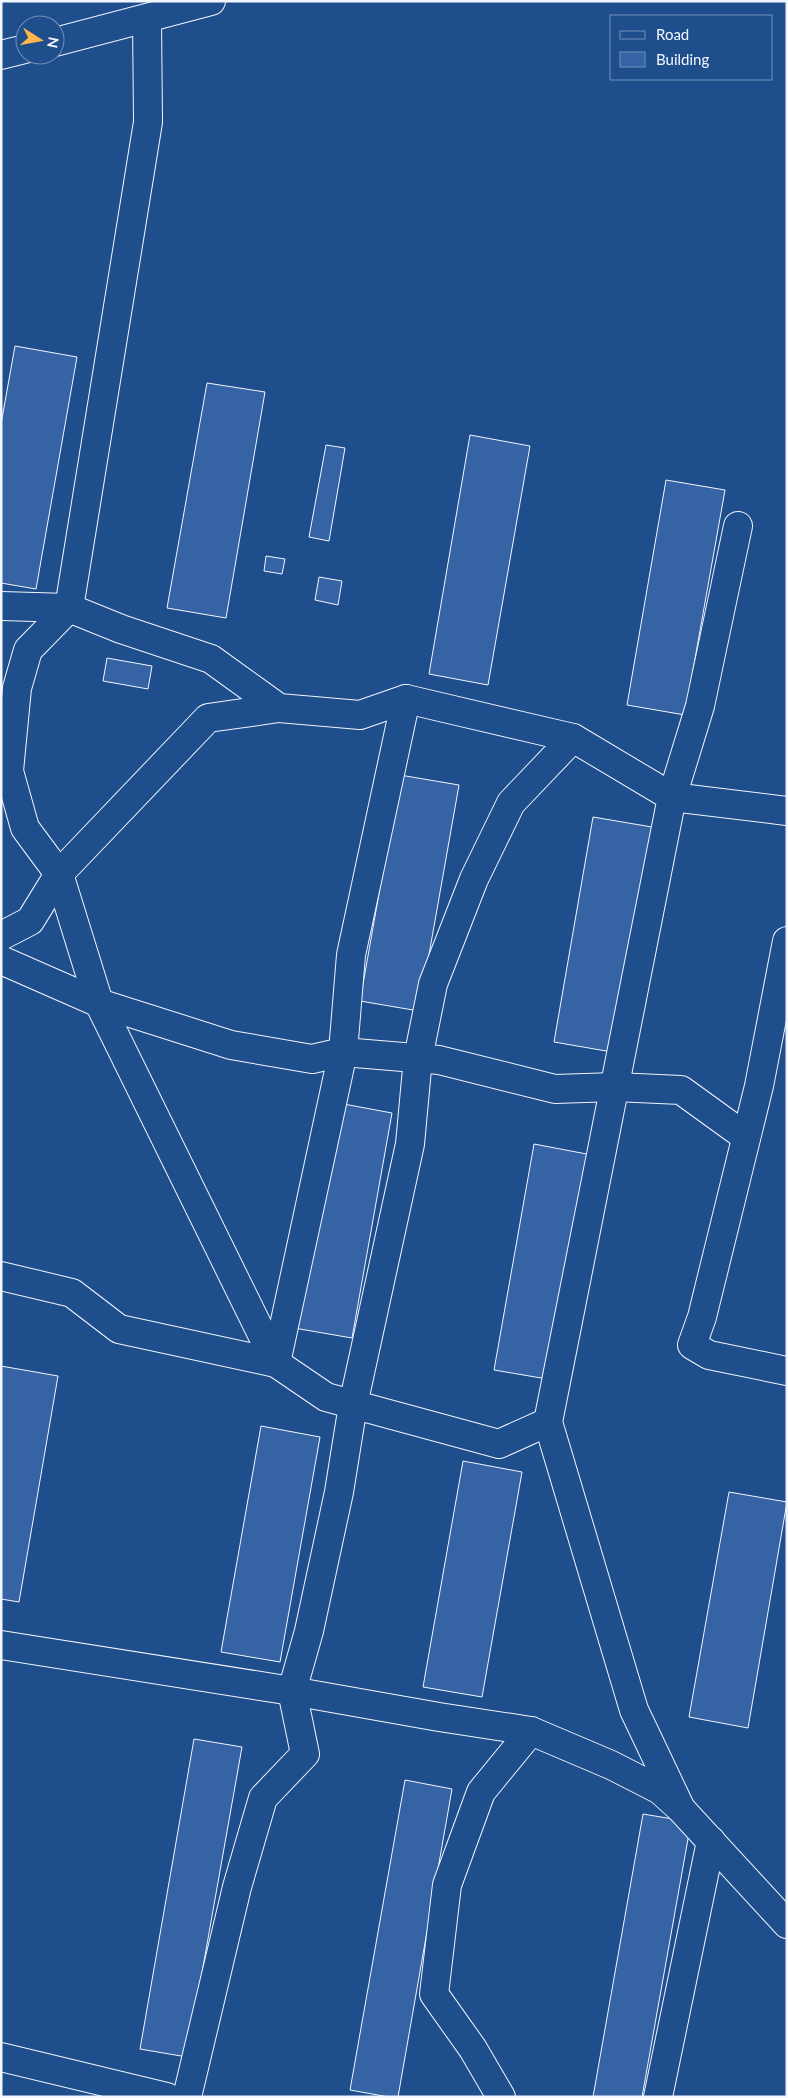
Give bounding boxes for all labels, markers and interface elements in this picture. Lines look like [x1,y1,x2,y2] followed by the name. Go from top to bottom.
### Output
[15,15,65,65] north arrow
[610,15,773,80] legend
[656,25,689,43] text: Road
[44,36,63,49] text: N
[656,50,709,68] text: Building

